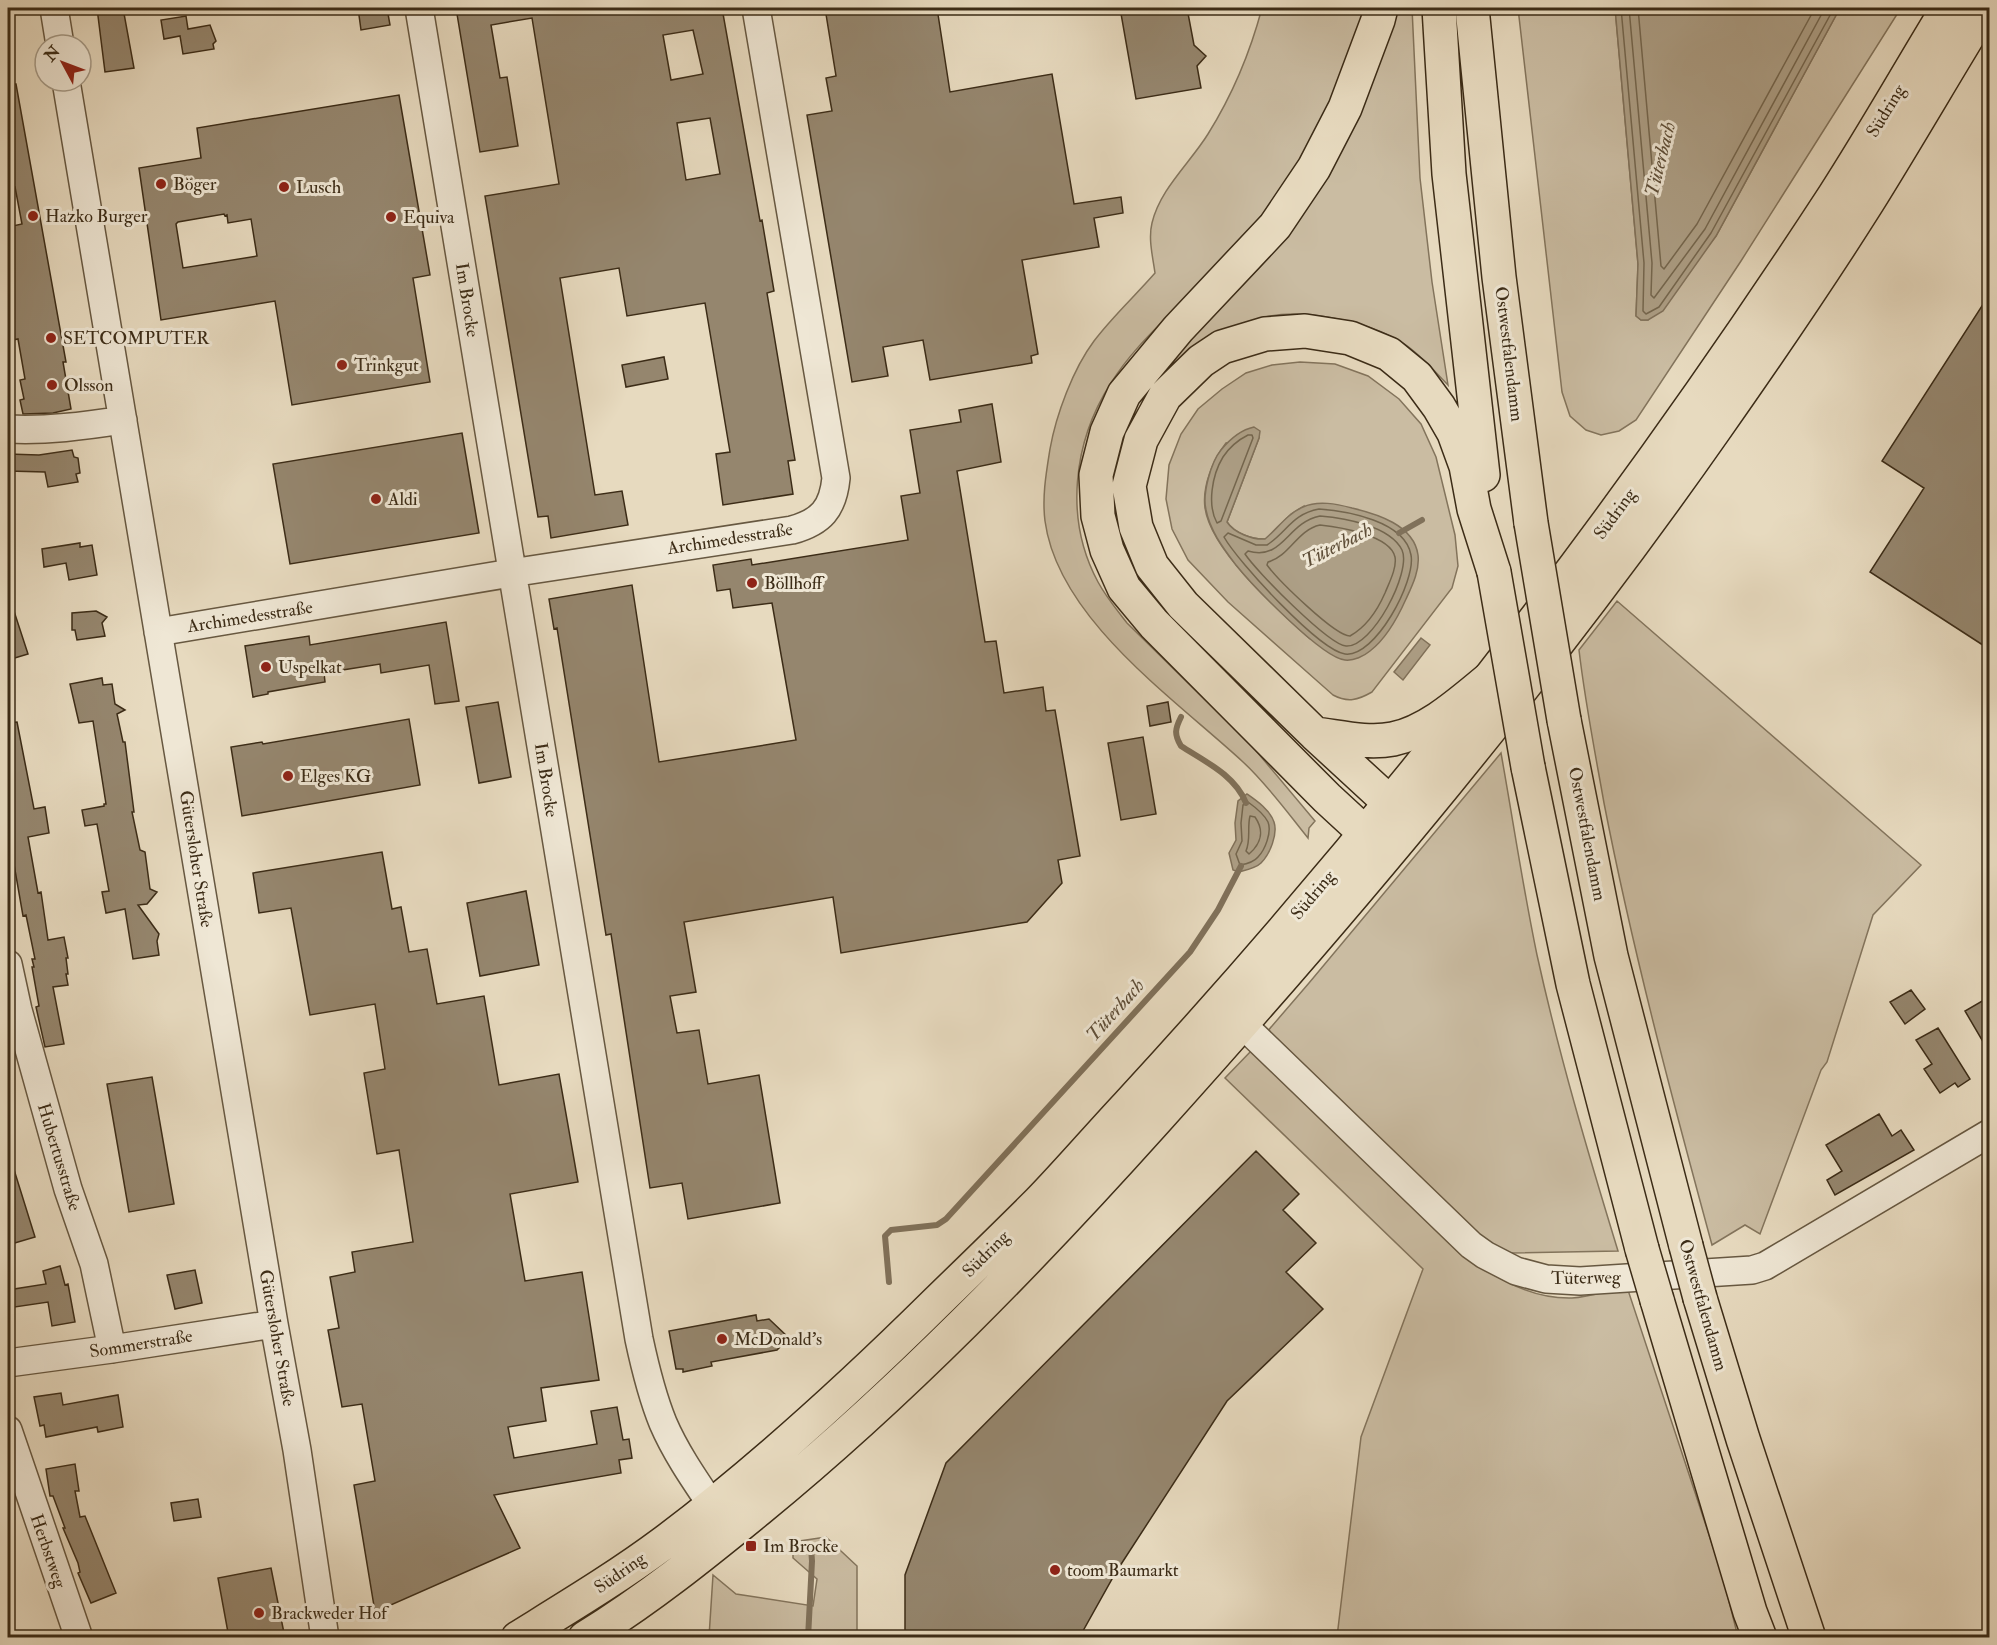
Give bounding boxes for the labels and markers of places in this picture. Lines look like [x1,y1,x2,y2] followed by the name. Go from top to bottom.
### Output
[173,173,217,196] place label: Böger
[296,176,342,199] place label: Lusch
[154,177,168,191] marker: Böger
[277,180,291,194] marker: Lusch
[45,205,148,228] place label: Hazko Burger
[403,206,455,229] place label: Equiva
[26,209,40,223] marker: Hazko Burger
[384,210,398,224] marker: Equiva
[63,327,210,350] place label: SETCOMPUTER
[44,331,58,345] marker: SETCOMPUTER
[354,354,419,377] place label: Trinkgut
[335,358,349,372] marker: Trinkgut
[64,374,113,397] place label: Olsson
[45,378,59,392] marker: Olsson
[387,488,418,511] place label: Aldi
[369,492,383,506] marker: Aldi
[764,572,825,595] place label: Böllhoff
[745,576,759,590] marker: Böllhoff
[278,656,342,679] place label: Uspelkat
[259,660,273,674] marker: Uspelkat
[300,765,371,788] place label: Elges KG
[281,769,295,783] marker: Elges KG
[734,1328,822,1351] place label: McDonald's
[715,1332,729,1346] marker: McDonald's
[763,1535,839,1558] place label: Im Brocke
[744,1539,758,1553] marker: Im Brocke
[1067,1559,1179,1582] place label: toom Baumarkt
[1048,1563,1062,1577] marker: toom Baumarkt
[271,1602,390,1625] place label: Brackweder Hof
[252,1606,266,1620] marker: Brackweder Hof

